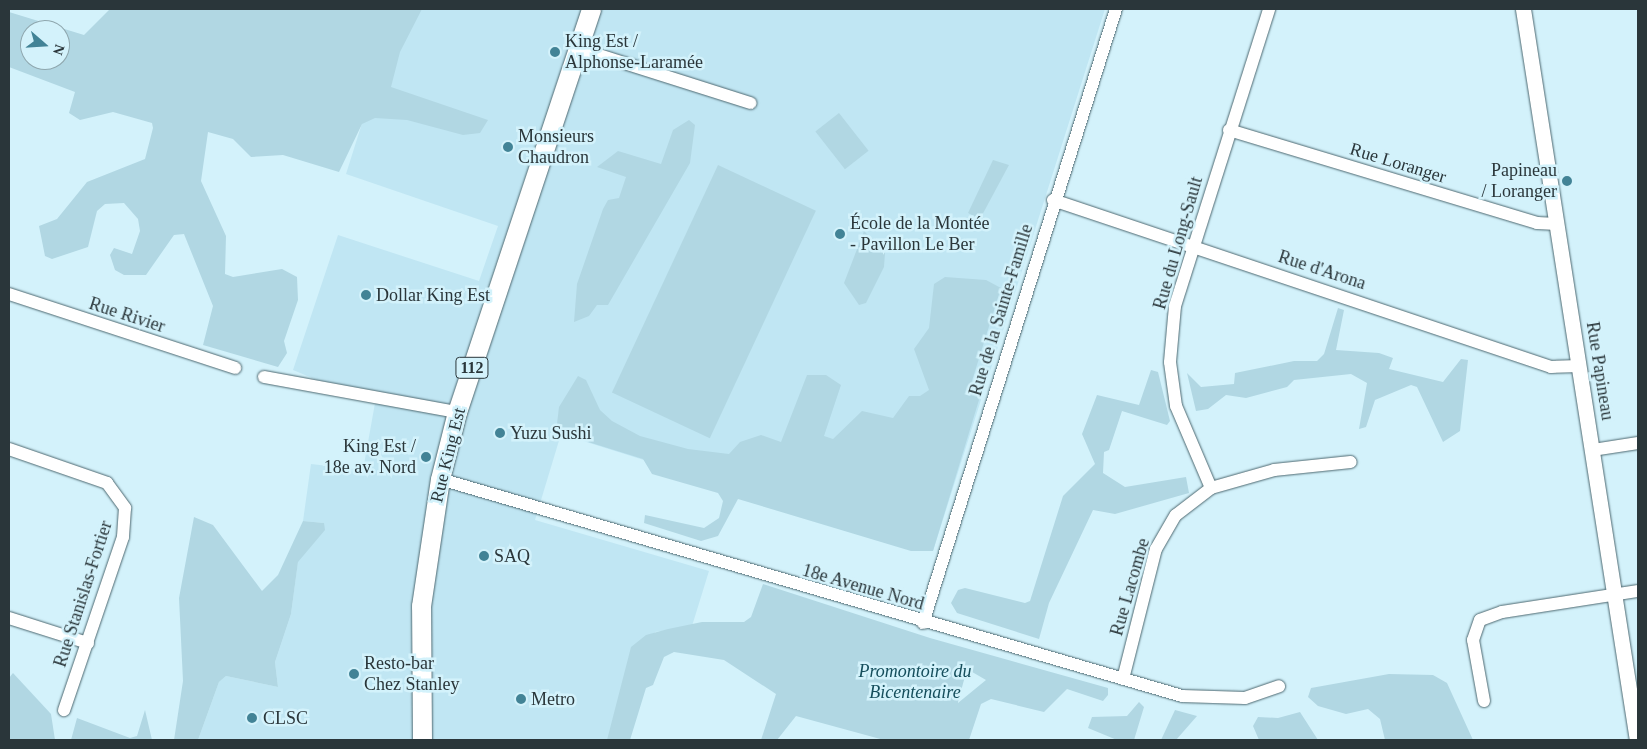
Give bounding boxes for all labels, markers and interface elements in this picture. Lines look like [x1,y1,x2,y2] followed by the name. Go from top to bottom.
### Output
[20,20,70,70] north arrow
[565,31,703,74] place label: King Est / Alphonse-Laramée
[50,42,67,57] text: N
[549,46,561,58] marker: King Est / Alphonse-Laramée
[518,126,594,168] place label: Monsieurs Chaudron
[1347,138,1449,188] street label: Rue Loranger
[502,141,514,153] marker: Monsieurs Chaudron
[1482,160,1557,202] place label: Papineau / Loranger
[1149,174,1207,312] street label: Rue du Long-Sault
[1561,175,1573,187] marker: Papineau / Loranger
[850,213,989,255] place label: École de la Montée - Pavillon Le Ber
[965,222,1037,398] street label: Rue de la Sainte-Famille
[834,228,846,240] marker: École de la Montée - Pavillon Le Ber
[1276,246,1368,294] street label: Rue d'Arona
[376,284,490,306] place label: Dollar King Est
[360,289,372,301] marker: Dollar King Est
[86,293,168,337] street label: Rue Rivier
[1582,320,1618,422] street label: Rue Papineau
[454,354,490,382] road number: 112
[426,405,470,505] street label: Rue King Est
[510,422,592,444] place label: Yuzu Sushi
[494,427,506,439] marker: Yuzu Sushi
[324,436,416,478] place label: King Est / 18e av. Nord
[420,451,432,463] marker: King Est / 18e av. Nord
[49,518,117,670] street label: Rue Stanislas-Fortier
[1106,536,1154,638] street label: Rue Lacombe
[494,545,530,567] place label: SAQ
[478,550,490,562] marker: SAQ
[799,559,927,615] street label: 18e Avenue Nord
[364,653,459,696] place label: Resto-bar Chez Stanley
[858,661,972,704] park label: Promontoire du Bicentenaire
[348,668,360,680] marker: Resto-bar Chez Stanley
[531,688,575,710] place label: Metro
[515,693,527,705] marker: Metro
[263,707,308,729] place label: CLSC
[245,711,259,725] marker: CLSC

